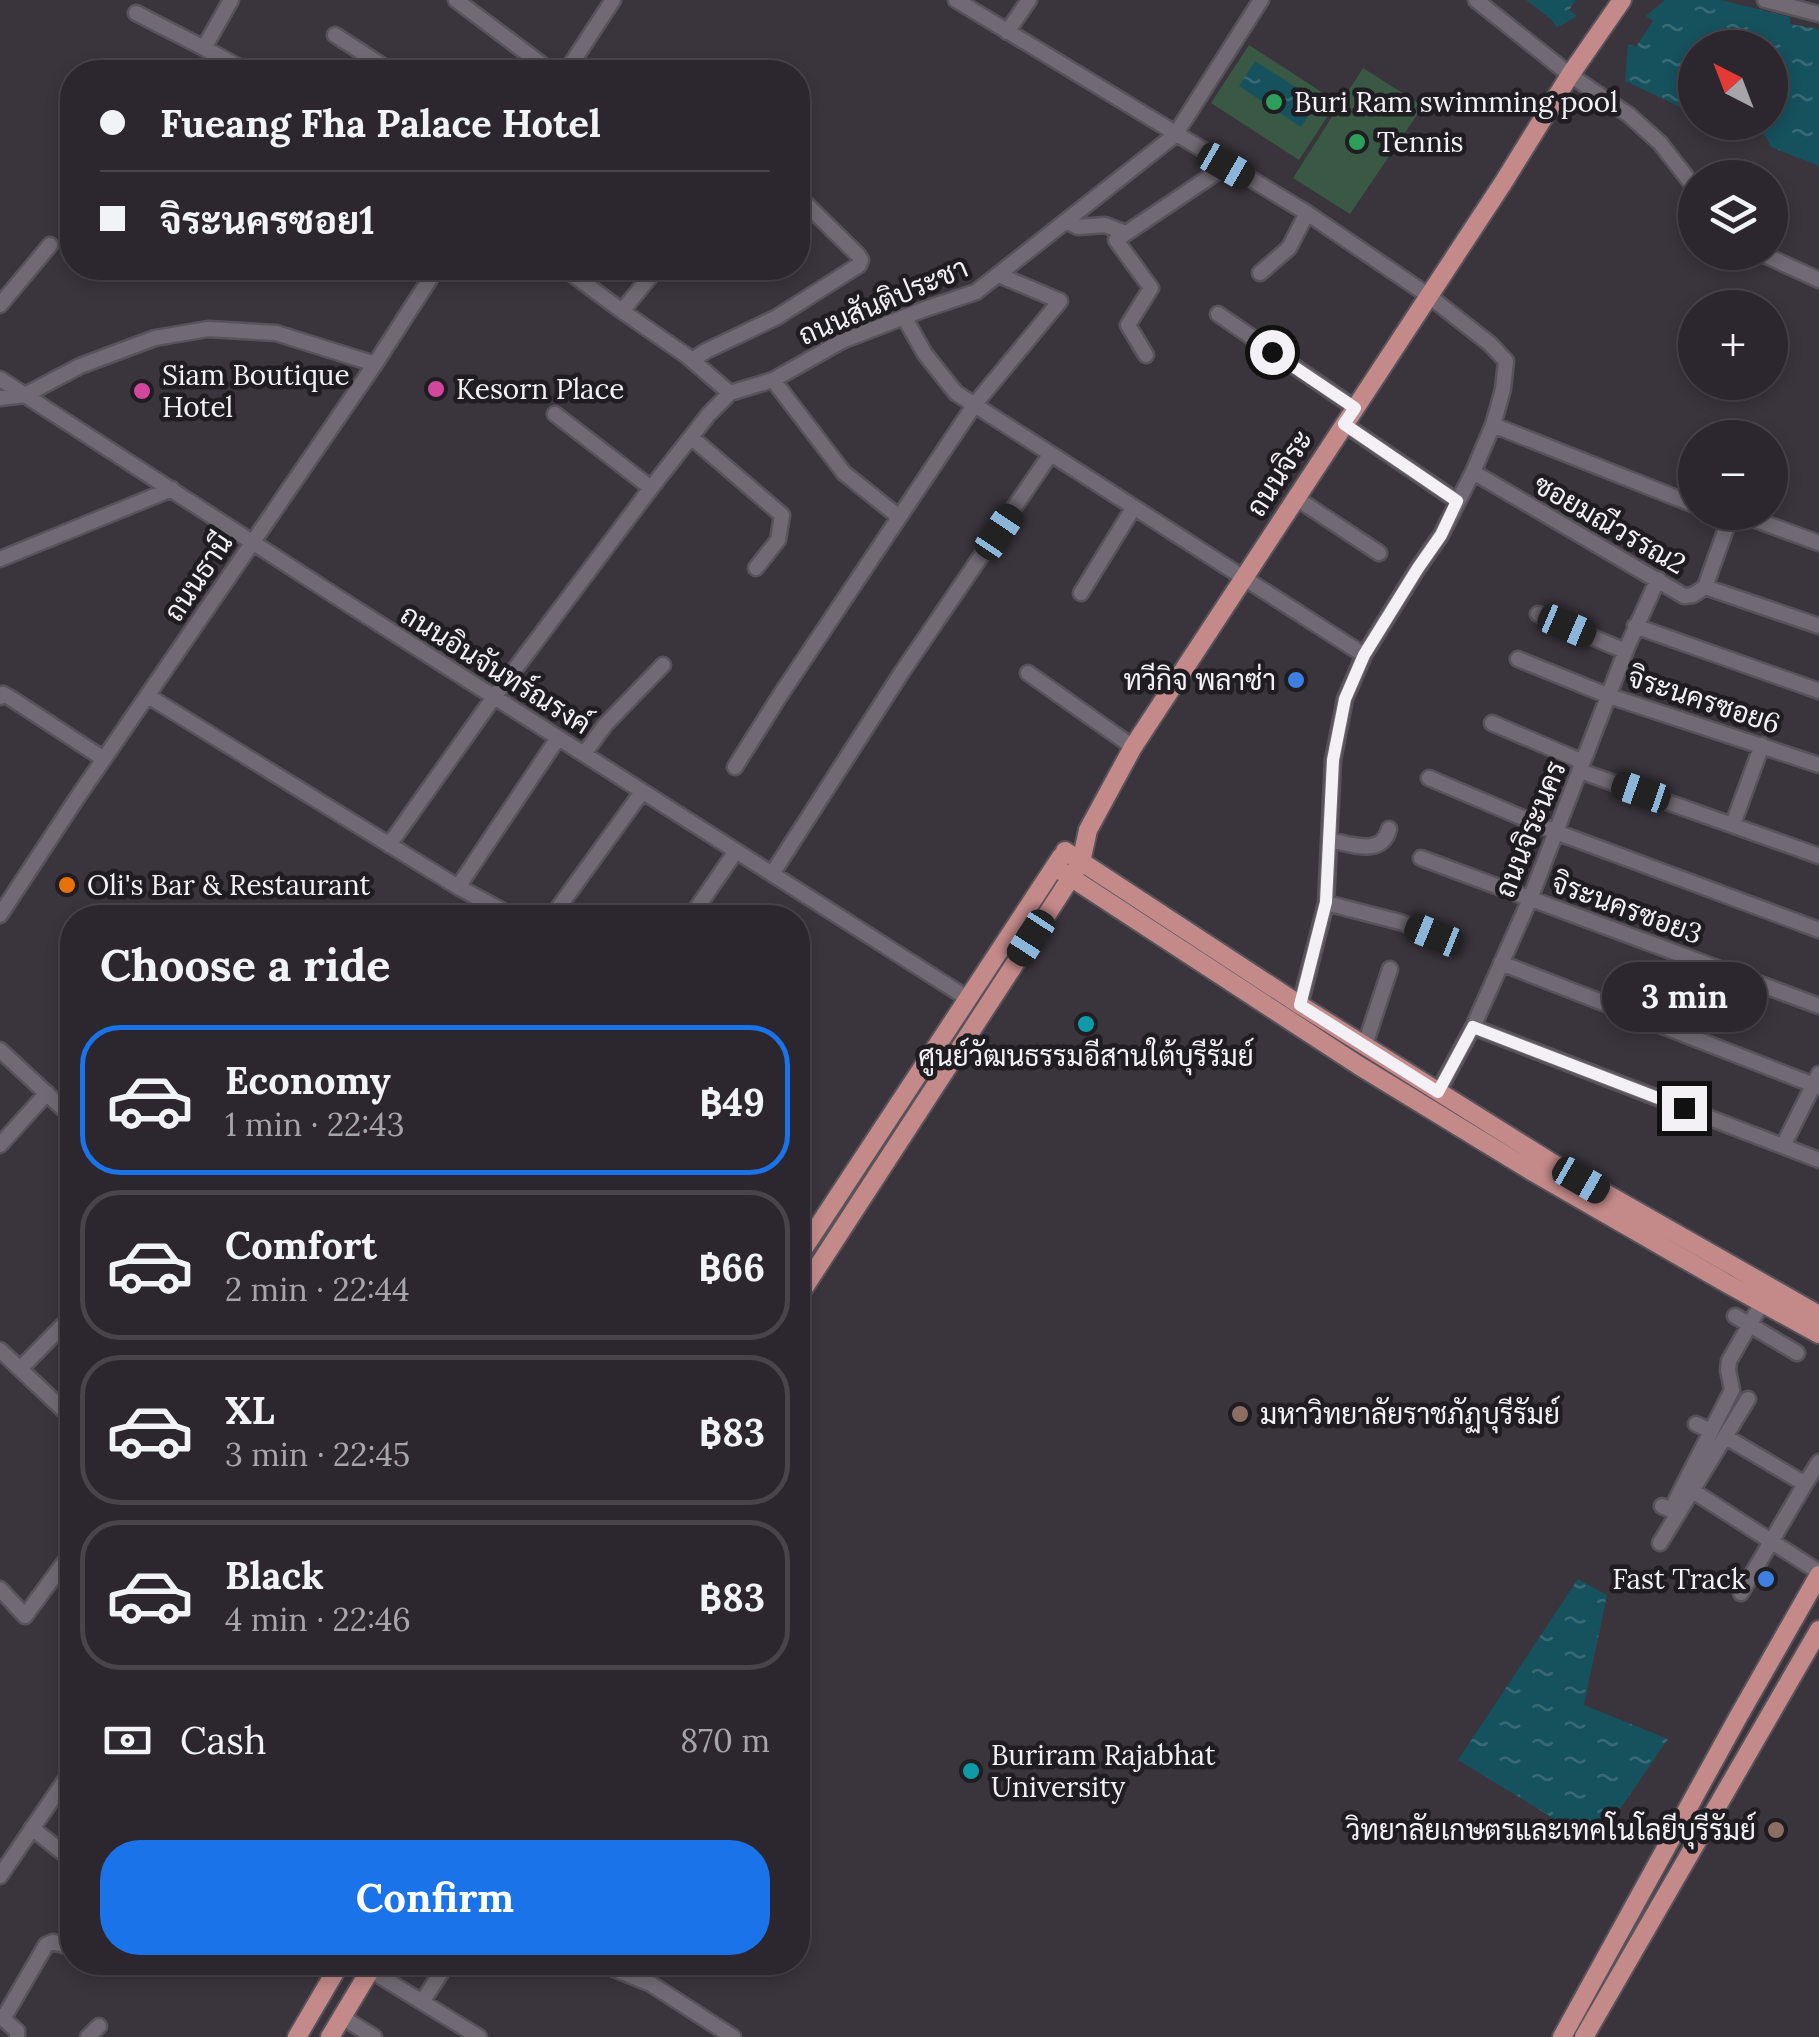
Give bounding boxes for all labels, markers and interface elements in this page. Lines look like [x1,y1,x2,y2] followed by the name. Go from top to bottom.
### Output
[1678,30,1788,140] north arrow
[1678,30,1788,530] map controls
[1294,84,1618,120] place label: Buri Ram swimming pool
[1263,91,1285,113] marker: Buri Ram swimming pool
[160,99,601,147] text: Fueang Fha Palace Hotel
[1377,124,1464,160] place label: Tennis
[1346,131,1368,153] marker: Tennis
[1193,138,1259,194] car
[1678,160,1788,270] button: layers
[160,196,375,244] text: จิระนครซอย1
[793,249,973,353] street label: ถนนสันติประชา
[1678,290,1788,400] button: +
[1250,330,1295,375] route start
[162,357,350,425] place label: Siam Boutique Hotel
[456,371,625,407] place label: Kesorn Place
[425,378,447,400] marker: Kesorn Place
[131,380,153,402] marker: Siam Boutique Hotel
[1678,420,1788,530] button: −
[1238,423,1320,523] street label: ถนนจิระ
[1527,466,1693,582] street label: ซอยมณีวรรณ2
[970,499,1028,565] car
[156,526,240,628] street label: ถนนธานี
[394,595,598,742] street label: ถนนอินจันทร์ณรงค์
[1534,600,1600,652] car
[1623,658,1785,742] street label: จิระนครซอย6
[1123,662,1276,698] place label: ทวีกิจ พลาซ่า
[1285,669,1307,691] marker: ทวีกิจ พลาซ่า
[1486,755,1574,903] street label: ถนนจิระนคร
[1608,768,1674,816] car
[1547,864,1707,952] street label: จิระนครซอย3
[87,867,371,903] place label: Oli's Bar & Restaurant
[56,874,78,896] marker: Oli's Bar & Restaurant
[1002,905,1060,971] car
[1401,910,1467,960] car
[100,936,390,993] text: Choose a ride
[1602,963,1766,1033] callout: 3 min
[1641,976,1728,1017] text: 3 min
[1075,1013,1097,1035] marker: ศูนย์วัฒนธรรมอีสานใต้บุรีรัมย์
[918,1037,1254,1076] place label: ศูนย์วัฒนธรรมอีสานใต้บุรีรัมย์
[105,1055,195,1145] icon: car
[225,1056,391,1104] text: Economy
[699,1078,765,1126] text: ฿49
[1662,1086,1707,1131] route end
[225,1104,404,1145] text: 1 min · 22:43
[1548,1152,1614,1208] car
[105,1220,195,1310] icon: car
[225,1221,377,1269] text: Comfort
[698,1243,765,1291] text: ฿66
[225,1269,410,1310] text: 2 min · 22:44
[105,1385,195,1475] icon: car
[225,1386,275,1434] text: XL
[1260,1395,1560,1434] place label: มหาวิทยาลัยราชภัฏบุรีรัมย์
[1229,1403,1251,1425] marker: มหาวิทยาลัยราชภัฏบุรีรัมย์
[699,1408,765,1456] text: ฿83
[225,1434,410,1475] text: 3 min · 22:45
[105,1550,195,1640] icon: car
[225,1551,324,1599] text: Black
[1612,1561,1746,1597] place label: Fast Track
[1755,1568,1777,1590] marker: Fast Track
[699,1573,765,1621] text: ฿83
[225,1599,411,1640] text: 4 min · 22:46
[100,1713,155,1768] icon: cash
[180,1716,267,1764] text: Cash
[680,1720,770,1761] text: 870 m
[991,1737,1216,1805] place label: Buriram Rajabhat University
[960,1760,982,1782] marker: Buriram Rajabhat University
[1345,1811,1756,1850] place label: วิทยาลัยเกษตรและเทคโนโลยีบุรีรัมย์
[1765,1819,1787,1841] marker: วิทยาลัยเกษตรและเทคโนโลยีบุรีรัมย์
[100,1840,770,1955] button: Confirm

